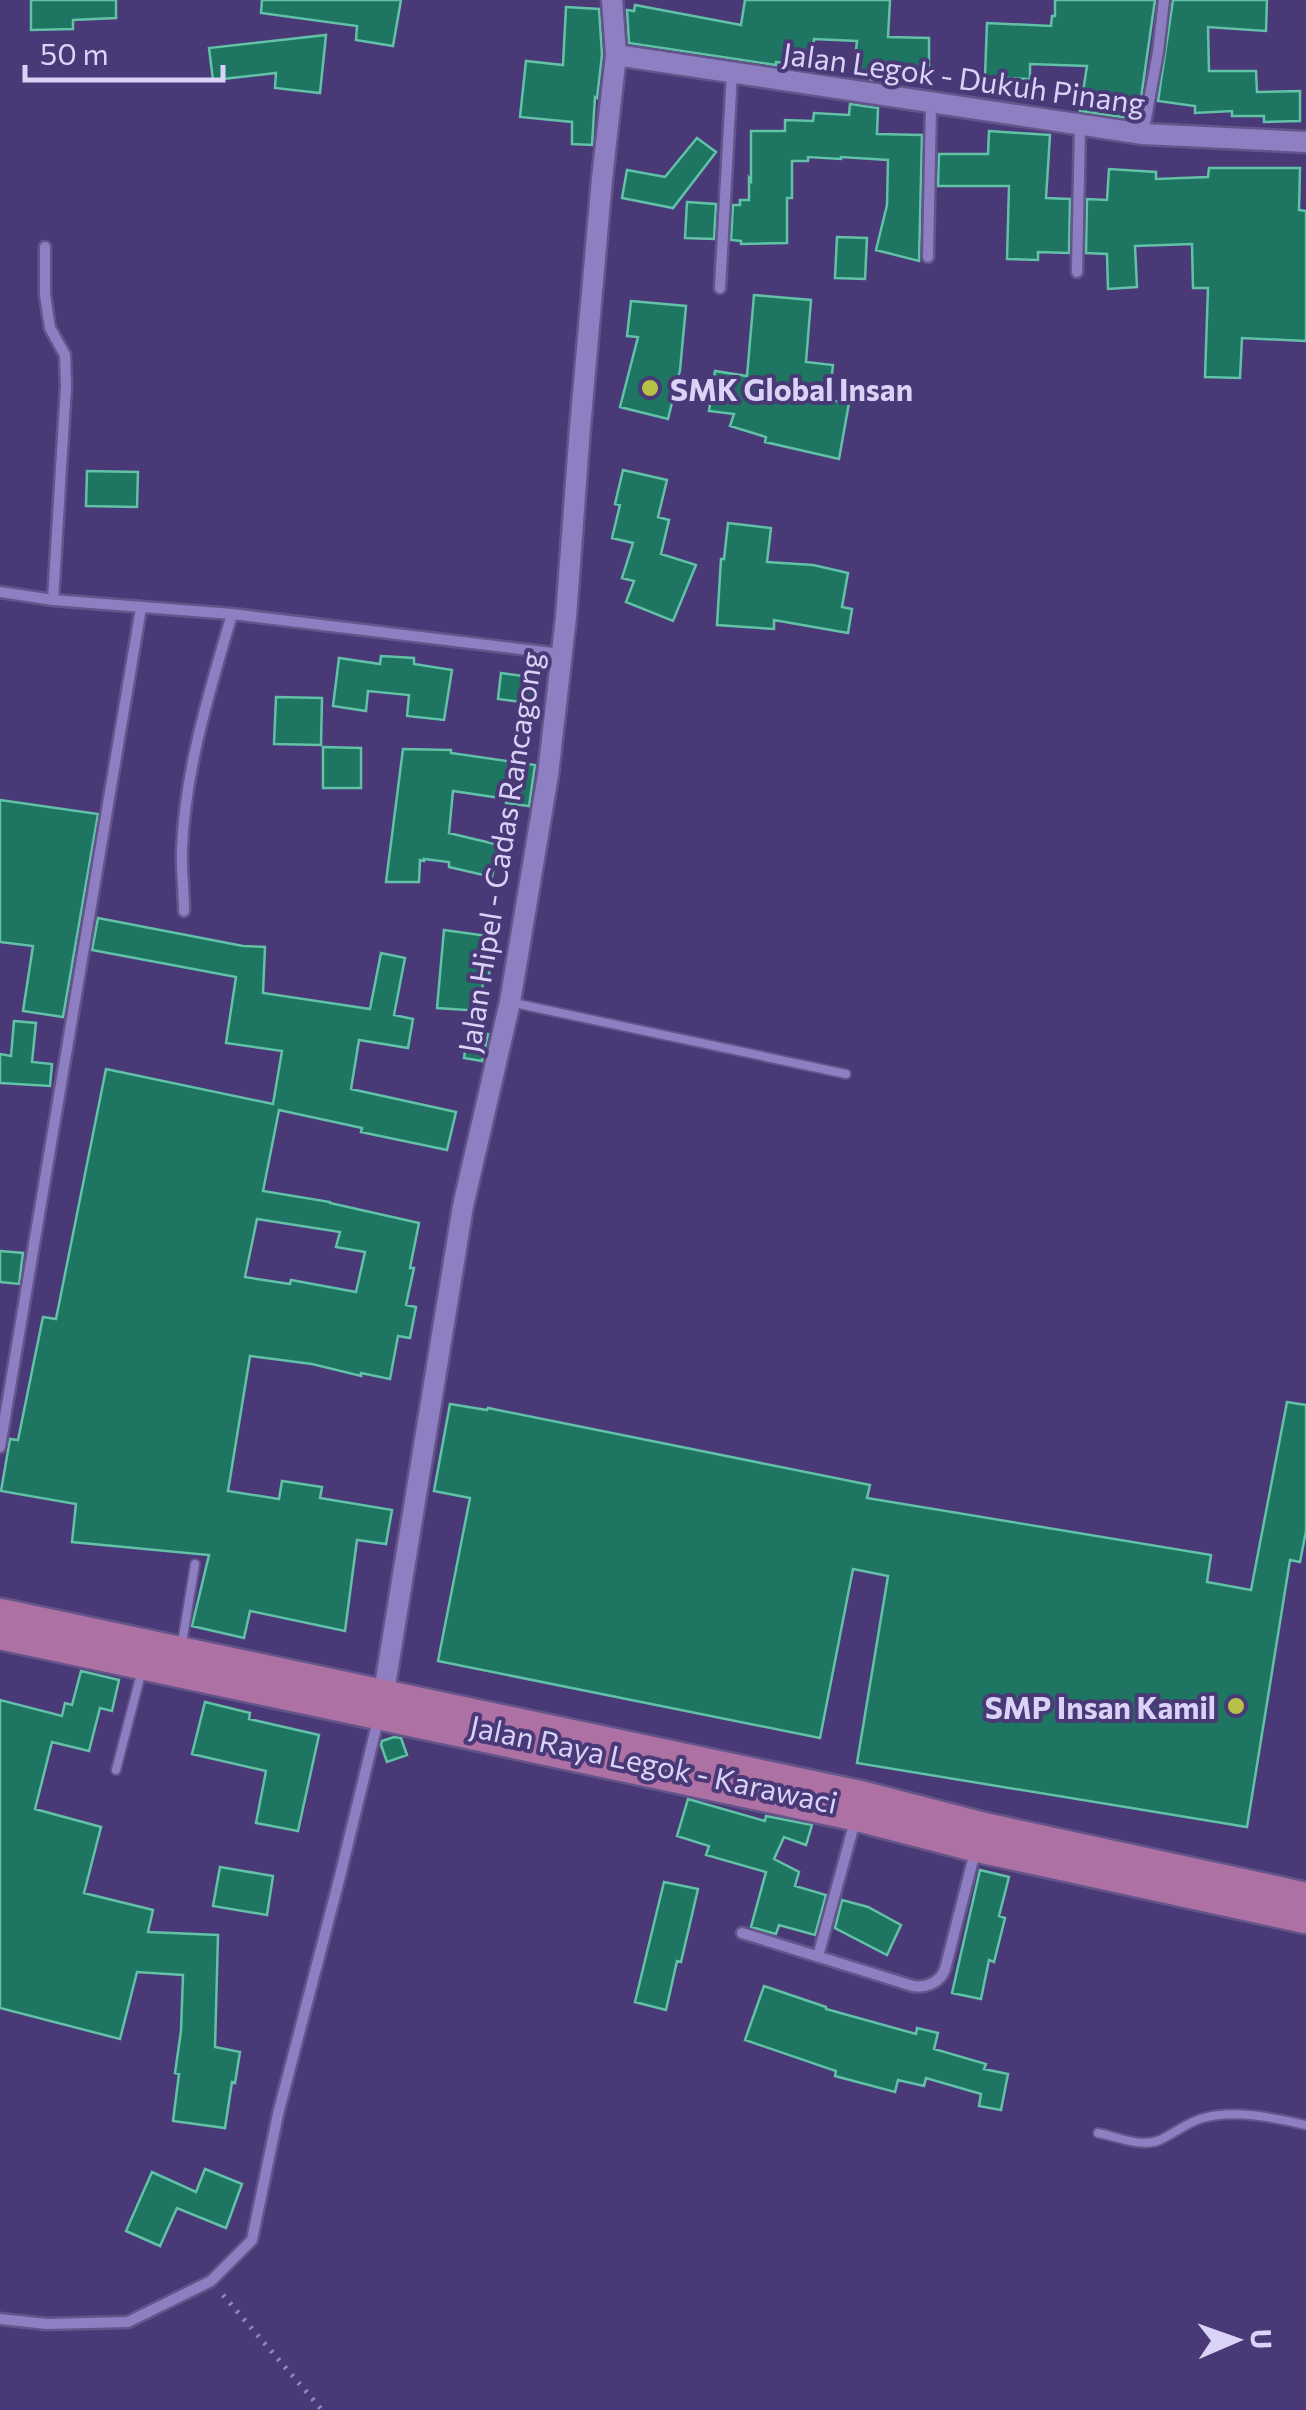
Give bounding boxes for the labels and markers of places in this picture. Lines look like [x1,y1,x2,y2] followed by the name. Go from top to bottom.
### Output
[670,370,913,407] place label: SMK Global Insan
[639,377,661,399] marker: SMK Global Insan
[985,1688,1216,1725] place label: SMP Insan Kamil
[1225,1695,1247,1717] marker: SMP Insan Kamil

